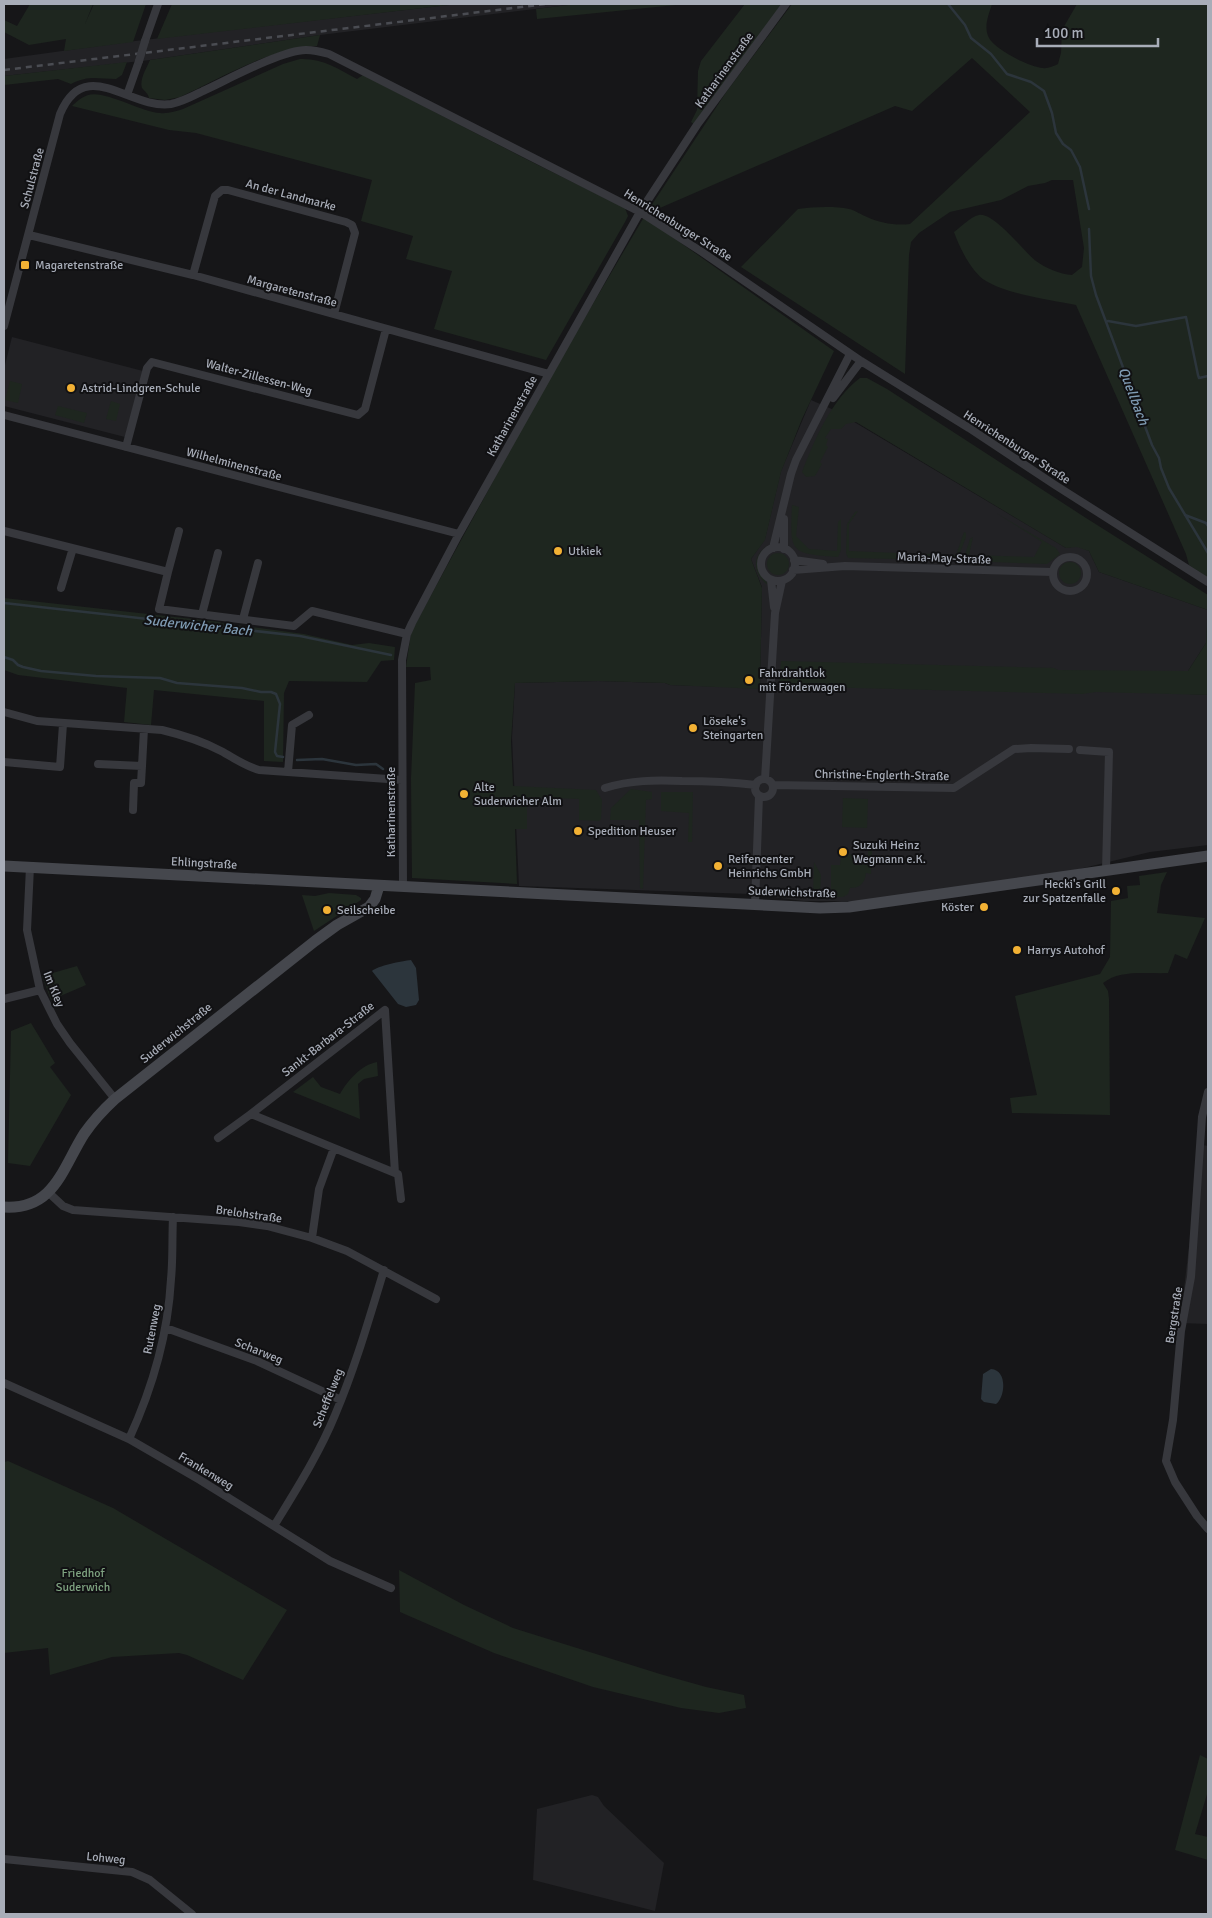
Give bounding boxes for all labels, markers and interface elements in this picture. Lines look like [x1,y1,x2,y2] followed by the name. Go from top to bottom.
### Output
[1037,15,1158,47] scale bar
[1044,24,1084,42] text: 100 m
[692,29,757,111] street label: Katharinenstraße
[17,146,48,210] street label: Schulstraße
[244,176,338,215] street label: An der Landmarke
[621,186,735,265] street label: Henrichenburger Straße
[35,258,123,273] place label: Magaretenstraße
[19,259,31,271] marker: Magaretenstraße
[245,272,339,311] street label: Margaretenstraße
[204,356,314,399] street label: Walter-Zillessen-Weg
[1115,365,1152,428] water label: Quellbach
[484,373,541,459] street label: Katharinenstraße
[81,381,201,396] place label: Astrid-Lindgren-Schule
[65,382,77,394] marker: Astrid-Lindgren-Schule
[960,407,1073,488] street label: Henrichenburger Straße
[184,445,283,484] street label: Wilhelminenstraße
[568,544,601,559] place label: Utkiek
[552,545,564,557] marker: Utkiek
[897,549,991,568] street label: Maria-May-Straße
[143,611,253,640] water label: Suderwicher Bach
[759,666,846,695] place label: Fahrdrahtlok mit Förderwagen
[743,674,755,686] marker: Fahrdrahtlok mit Förderwagen
[703,714,763,743] place label: Löseke's Steingarten
[687,722,699,734] marker: Löseke's Steingarten
[384,767,399,857] street label: Katharinenstraße
[815,767,949,784] street label: Christine-Englerth-Straße
[474,780,562,809] place label: Alte Suderwicher Alm
[458,788,470,800] marker: Alte Suderwicher Alm
[588,824,676,839] place label: Spedition Heuser
[572,825,584,837] marker: Spedition Heuser
[853,838,926,867] place label: Suzuki Heinz Wegmann e.K.
[837,846,849,858] marker: Suzuki Heinz Wegmann e.K.
[728,852,812,881] place label: Reifencenter Heinrichs GmbH
[170,854,237,873] street label: Ehlingstraße
[712,860,724,872] marker: Reifencenter Heinrichs GmbH
[1023,877,1106,906] place label: Hecki's Grill zur Spatzenfalle
[748,883,836,902] street label: Suderwichstraße
[1110,885,1122,897] marker: Hecki's Grill zur Spatzenfalle
[941,900,975,915] place label: Köster
[978,901,990,913] marker: Köster
[337,903,395,918] place label: Seilscheibe
[321,904,333,916] marker: Seilscheibe
[1027,943,1106,958] place label: Harrys Autohof
[1011,944,1023,956] marker: Harrys Autohof
[40,969,68,1010] street label: Im Kley
[279,999,378,1080] street label: Sankt-Barbara-Straße
[137,1000,215,1067] street label: Suderwichstraße
[215,1202,283,1227] street label: Brelohstraße
[1163,1286,1186,1345] street label: Bergstraße
[140,1303,165,1355] street label: Rutenweg
[233,1335,285,1368] street label: Scharweg
[310,1366,347,1430] street label: Scheffelweg
[175,1449,236,1494] street label: Frankenweg
[56,1566,110,1595] park label: Friedhof Suderwich
[86,1849,126,1868] street label: Lohweg

